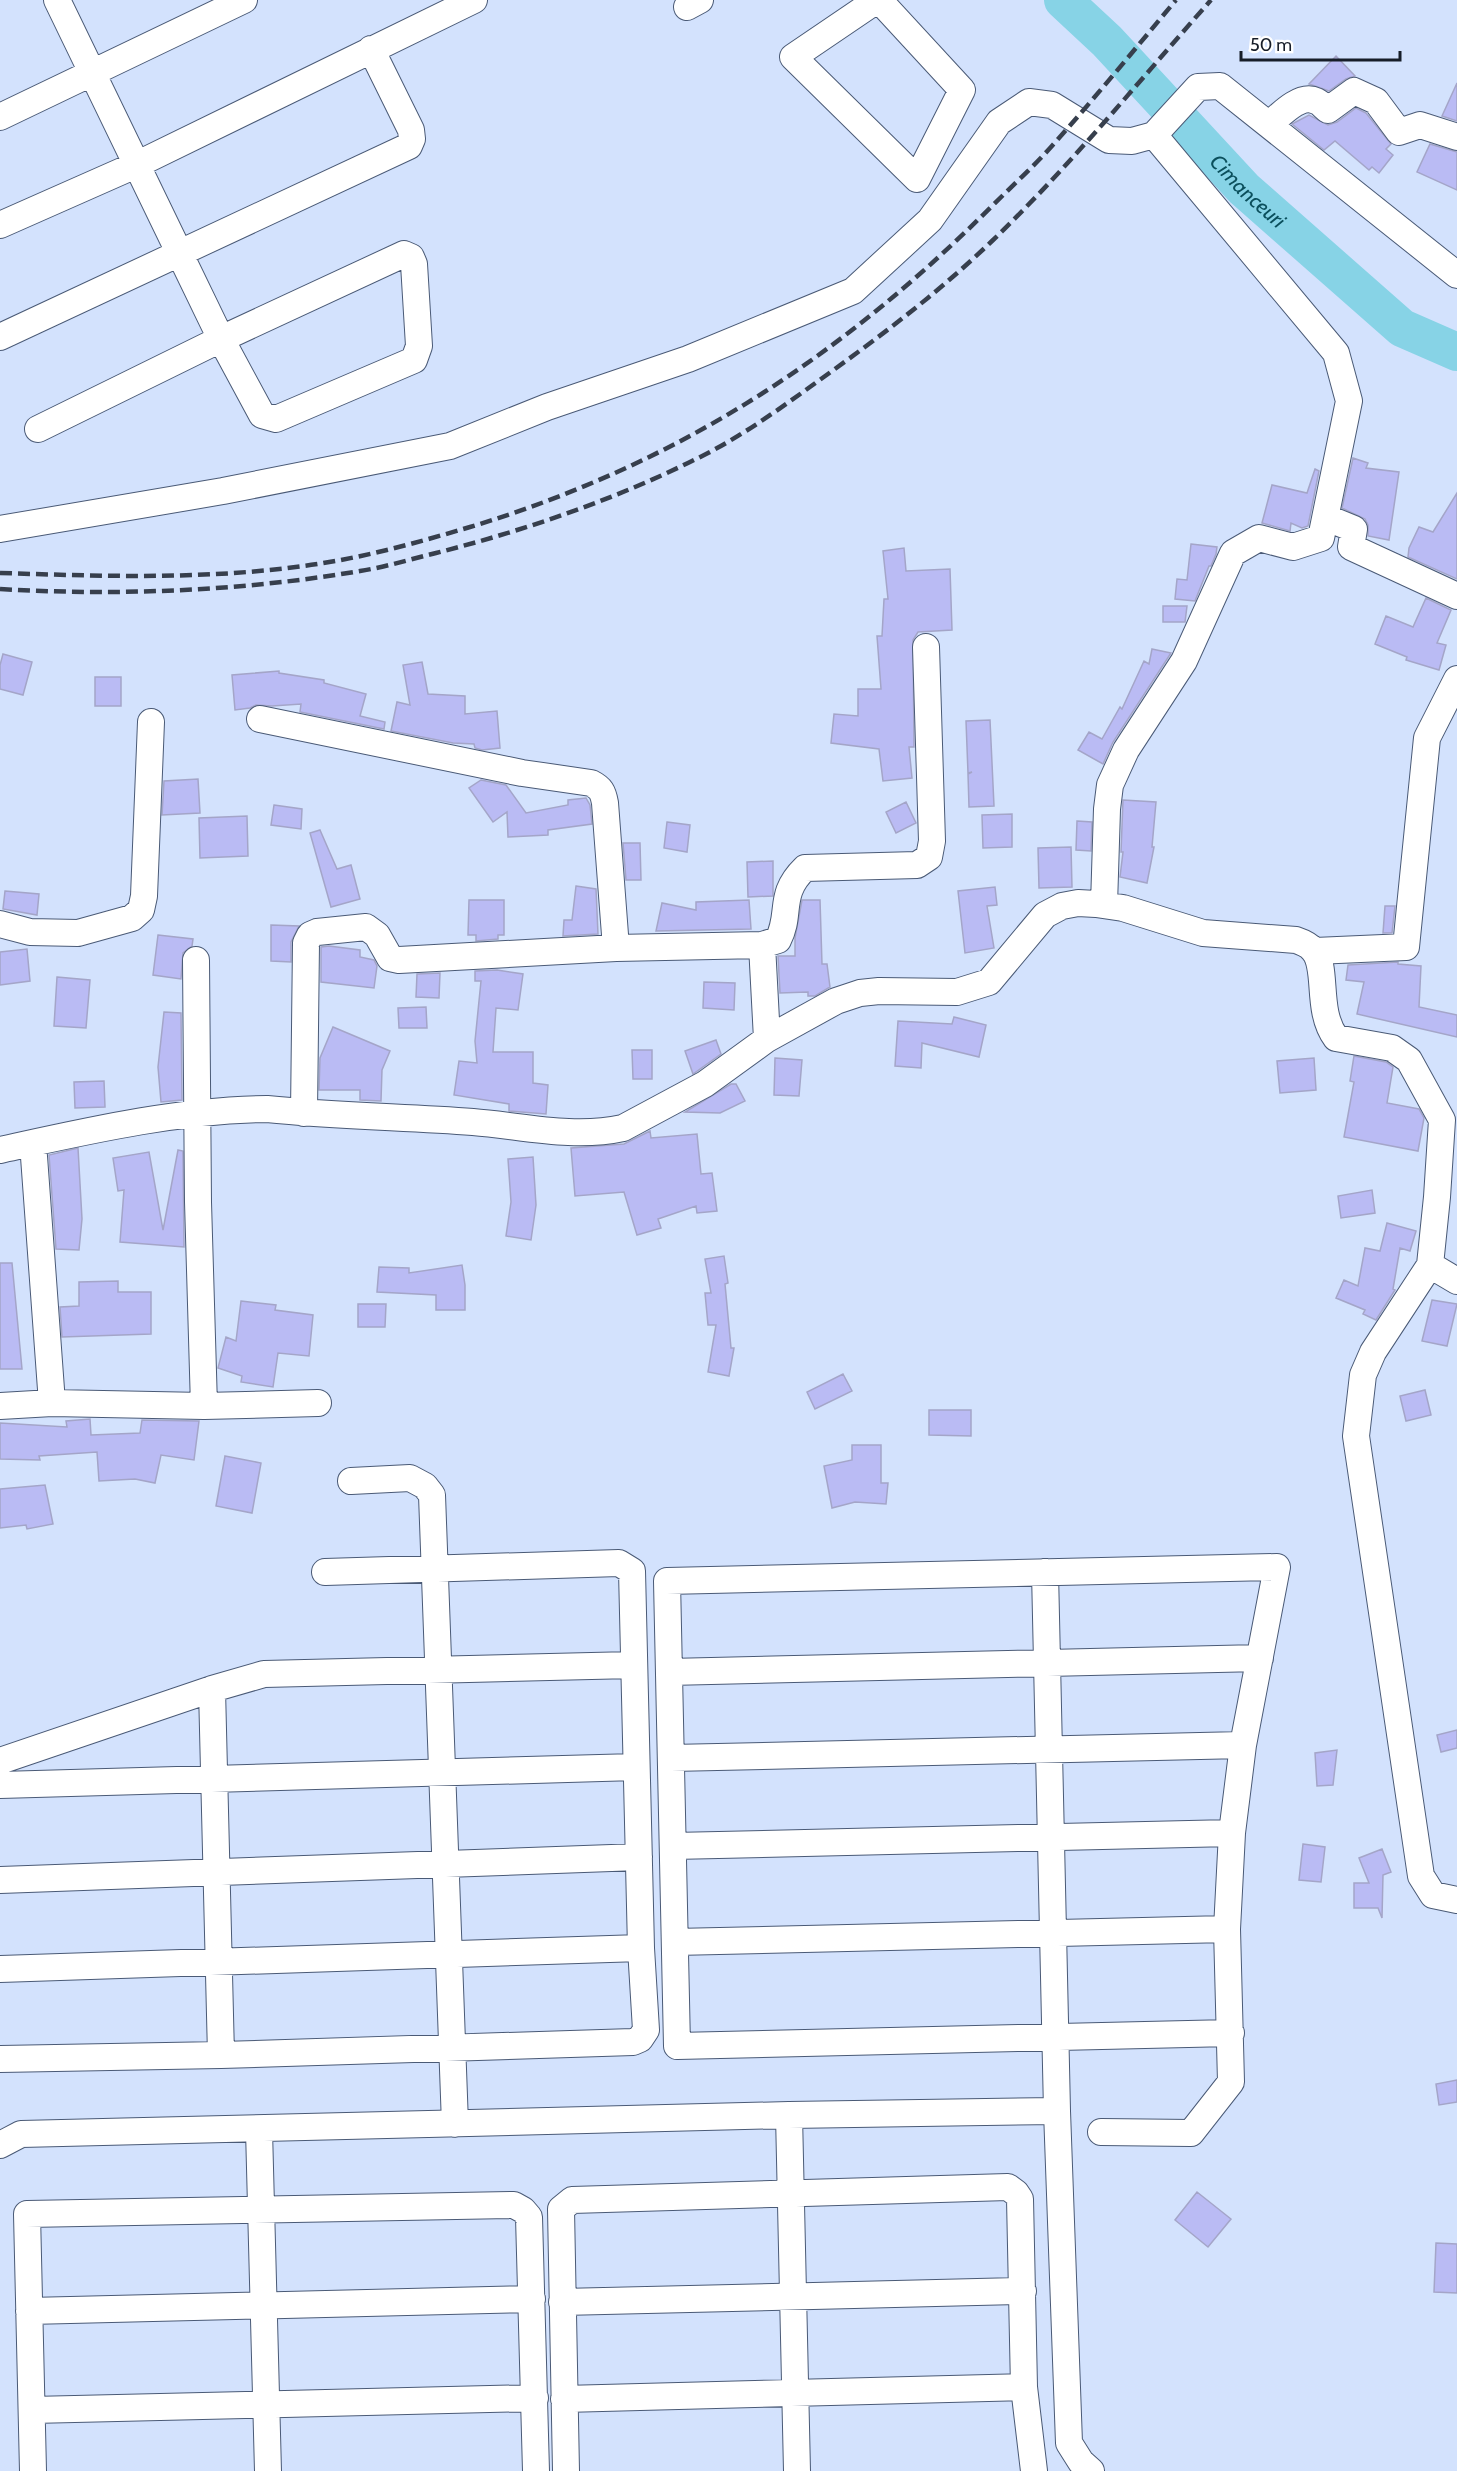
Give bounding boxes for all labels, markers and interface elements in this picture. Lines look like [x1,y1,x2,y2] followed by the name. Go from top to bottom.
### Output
[1241,24,1400,62] scale bar
[1250,34,1292,56] text: 50 m
[1205,149,1292,233] water label: Cimanceuri

